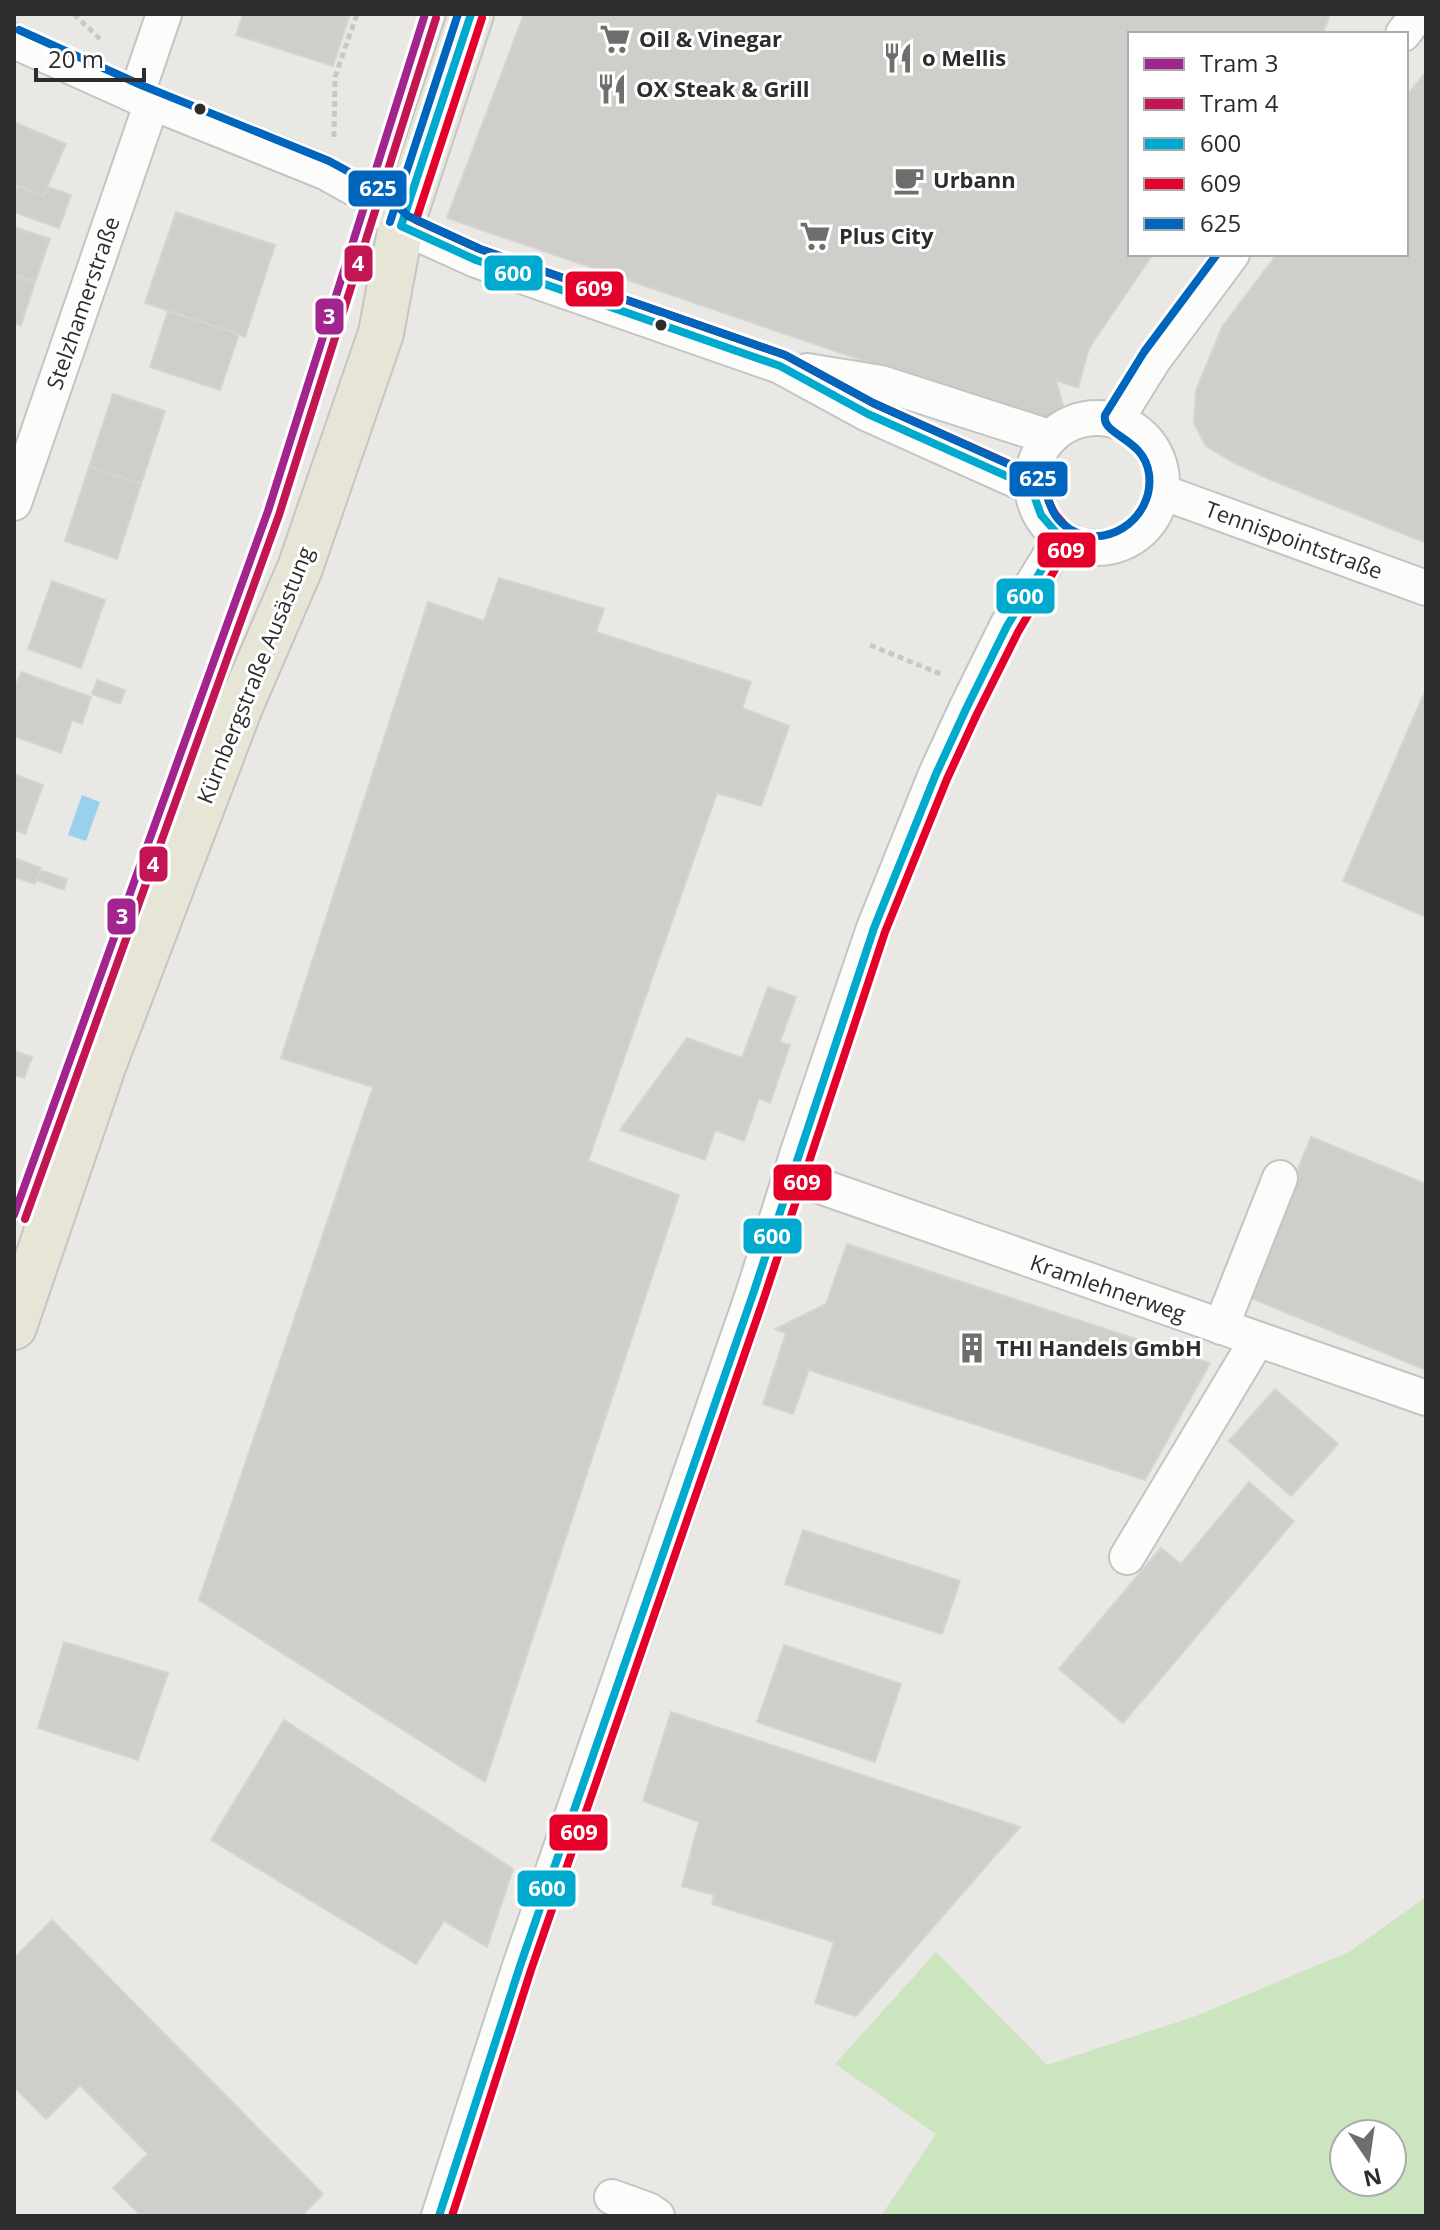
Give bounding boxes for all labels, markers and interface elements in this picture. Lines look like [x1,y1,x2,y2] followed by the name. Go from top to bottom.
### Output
[598,22,632,56] supermarket icon: Oil & Vinegar
[639,23,782,53] place label: Oil & Vinegar
[36,32,144,82] scale bar
[1128,32,1408,256] legend
[881,41,915,75] restaurant icon: o Mellis
[48,42,104,75] text: 20 m
[922,42,1006,72] place label: o Mellis
[1200,46,1279,79] text: Tram 3
[595,72,629,106] restaurant icon: OX Steak & Grill
[636,73,810,103] place label: OX Steak & Grill
[1200,86,1279,119] text: Tram 4
[192,101,208,117] unlabelled marker
[1200,126,1241,159] text: 600
[892,163,926,197] cafe icon: Urbann
[933,164,1016,194] place label: Urbann
[1200,166,1241,199] text: 609
[347,169,408,208] line badge: 625
[359,172,397,202] text: 625
[1200,206,1241,239] text: 625
[38,212,126,393] street label: Stelzhamerstraße
[798,219,832,253] supermarket icon: Plus City
[839,220,934,250] place label: Plus City
[343,244,374,283] line badge: 4
[352,247,365,277] text: 4
[483,254,544,292] line badge: 600
[494,257,532,287] text: 600
[564,270,625,308] line badge: 609
[575,272,613,302] text: 609
[314,297,345,336] line badge: 3
[323,300,335,330] text: 3
[653,317,669,333] unlabelled marker
[1008,460,1069,498] line badge: 625
[1019,462,1057,492] text: 625
[1202,493,1387,585] street label: Tennispointstraße
[1036,531,1097,569] line badge: 609
[1047,534,1085,564] text: 609
[189,542,319,808] street label: Kürnbergstraße Ausästung
[995,577,1056,615] line badge: 600
[1006,580,1044,610] text: 600
[138,845,169,883] line badge: 4
[147,848,160,878] text: 4
[106,897,137,936] line badge: 3
[116,900,128,930] text: 3
[772,1163,833,1202] line badge: 609
[783,1166,821,1196] text: 609
[742,1217,803,1255] line badge: 600
[753,1220,791,1250] text: 600
[1027,1246,1190,1328] street label: Kramlehnerweg
[955,1331,989,1365] building icon: THI Handels GmbH
[996,1332,1202,1362] place label: THI Handels GmbH
[548,1813,609,1852] line badge: 609
[560,1816,598,1846] text: 609
[516,1869,577,1908] line badge: 600
[528,1872,566,1902] text: 600
[1328,2118,1408,2198] north arrow
[1361,2162,1385,2195] text: N

